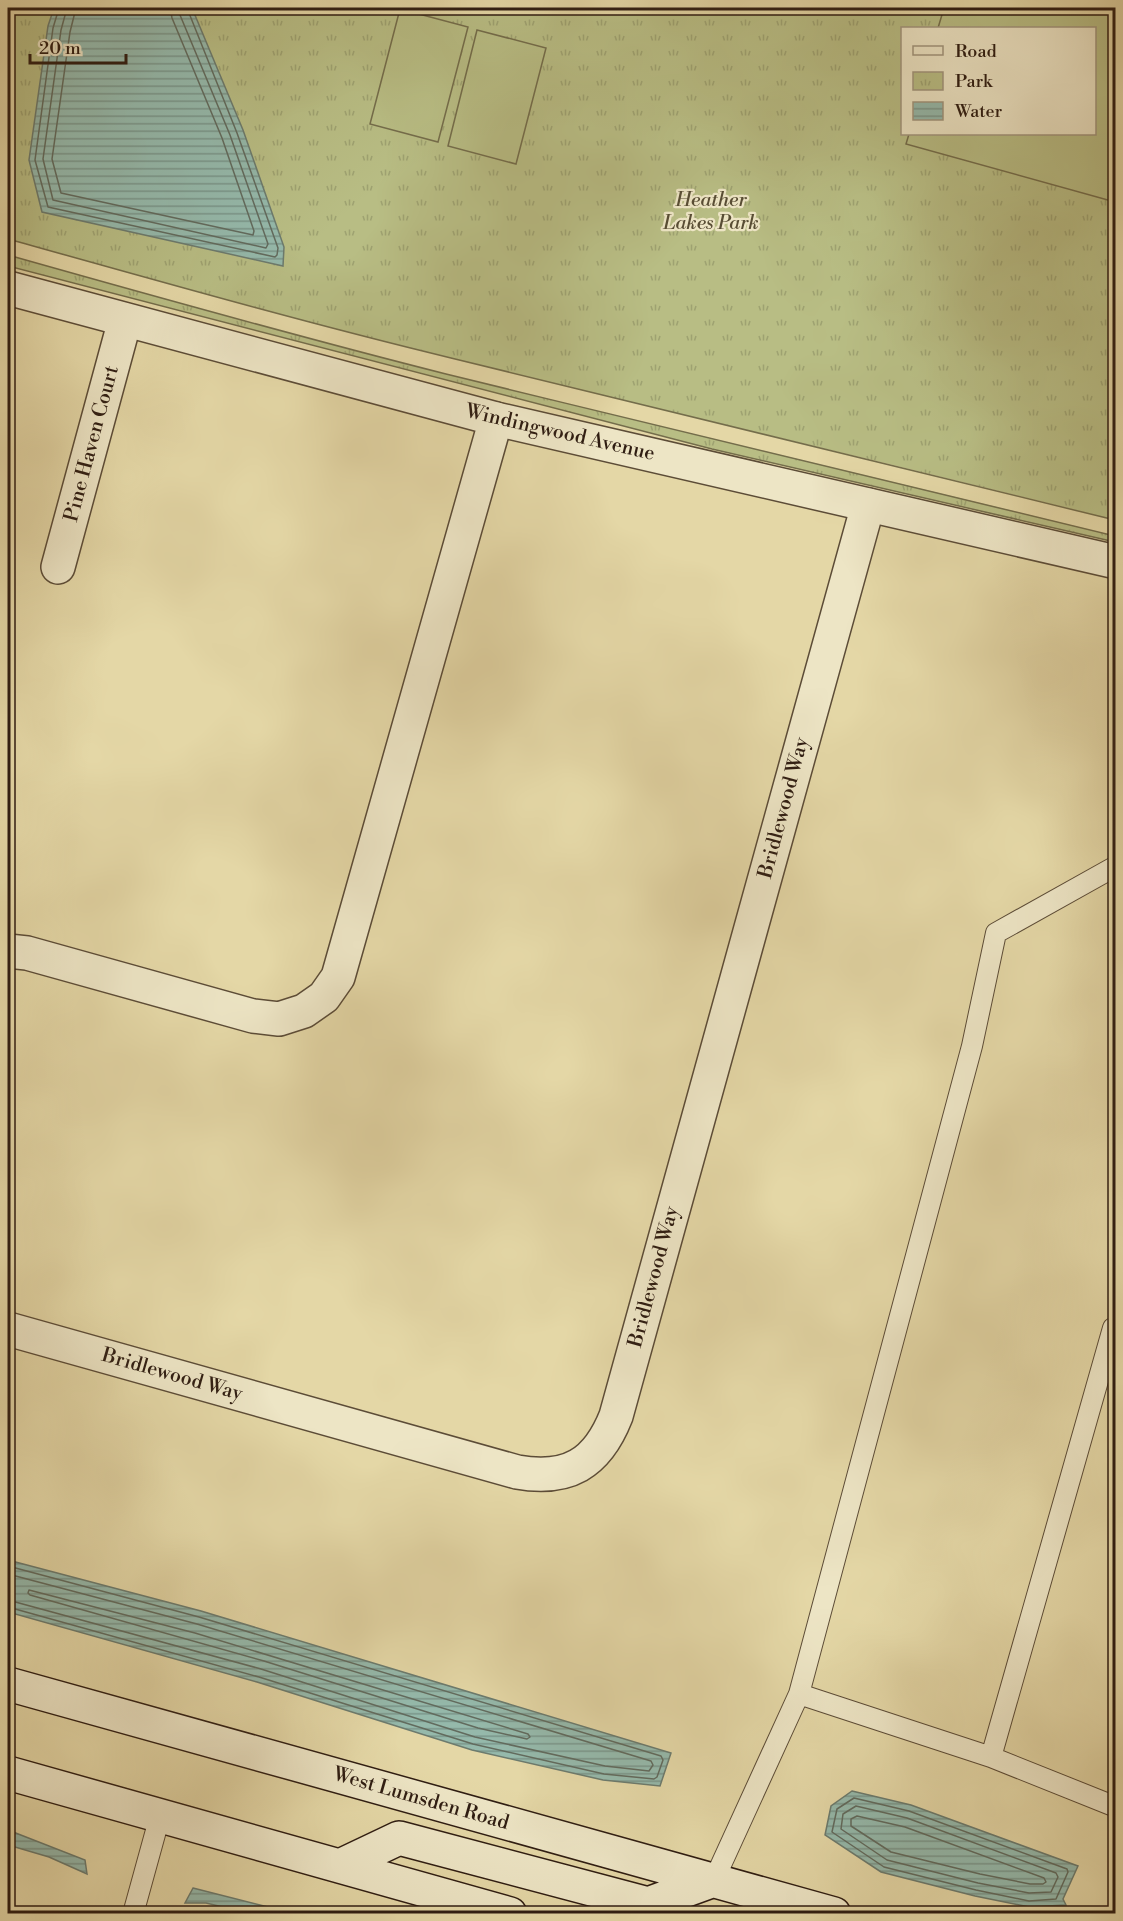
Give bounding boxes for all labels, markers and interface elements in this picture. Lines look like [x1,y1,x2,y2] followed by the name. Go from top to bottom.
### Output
[30,27,126,65] scale bar
[901,27,1096,135] legend
[39,37,81,60] text: 20 m
[955,40,998,63] text: Road
[955,70,994,93] text: Park
[954,100,1003,123] text: Water
[662,188,759,236] park label: Heather Lakes Park
[59,363,125,525] street label: Pine Haven Court
[462,399,657,467] street label: Windingwood Avenue
[753,734,815,882] street label: Bridlewood Way
[623,1203,685,1351] street label: Bridlewood Way
[98,1343,245,1407] street label: Bridlewood Way
[329,1762,512,1836] street label: West Lumsden Road

